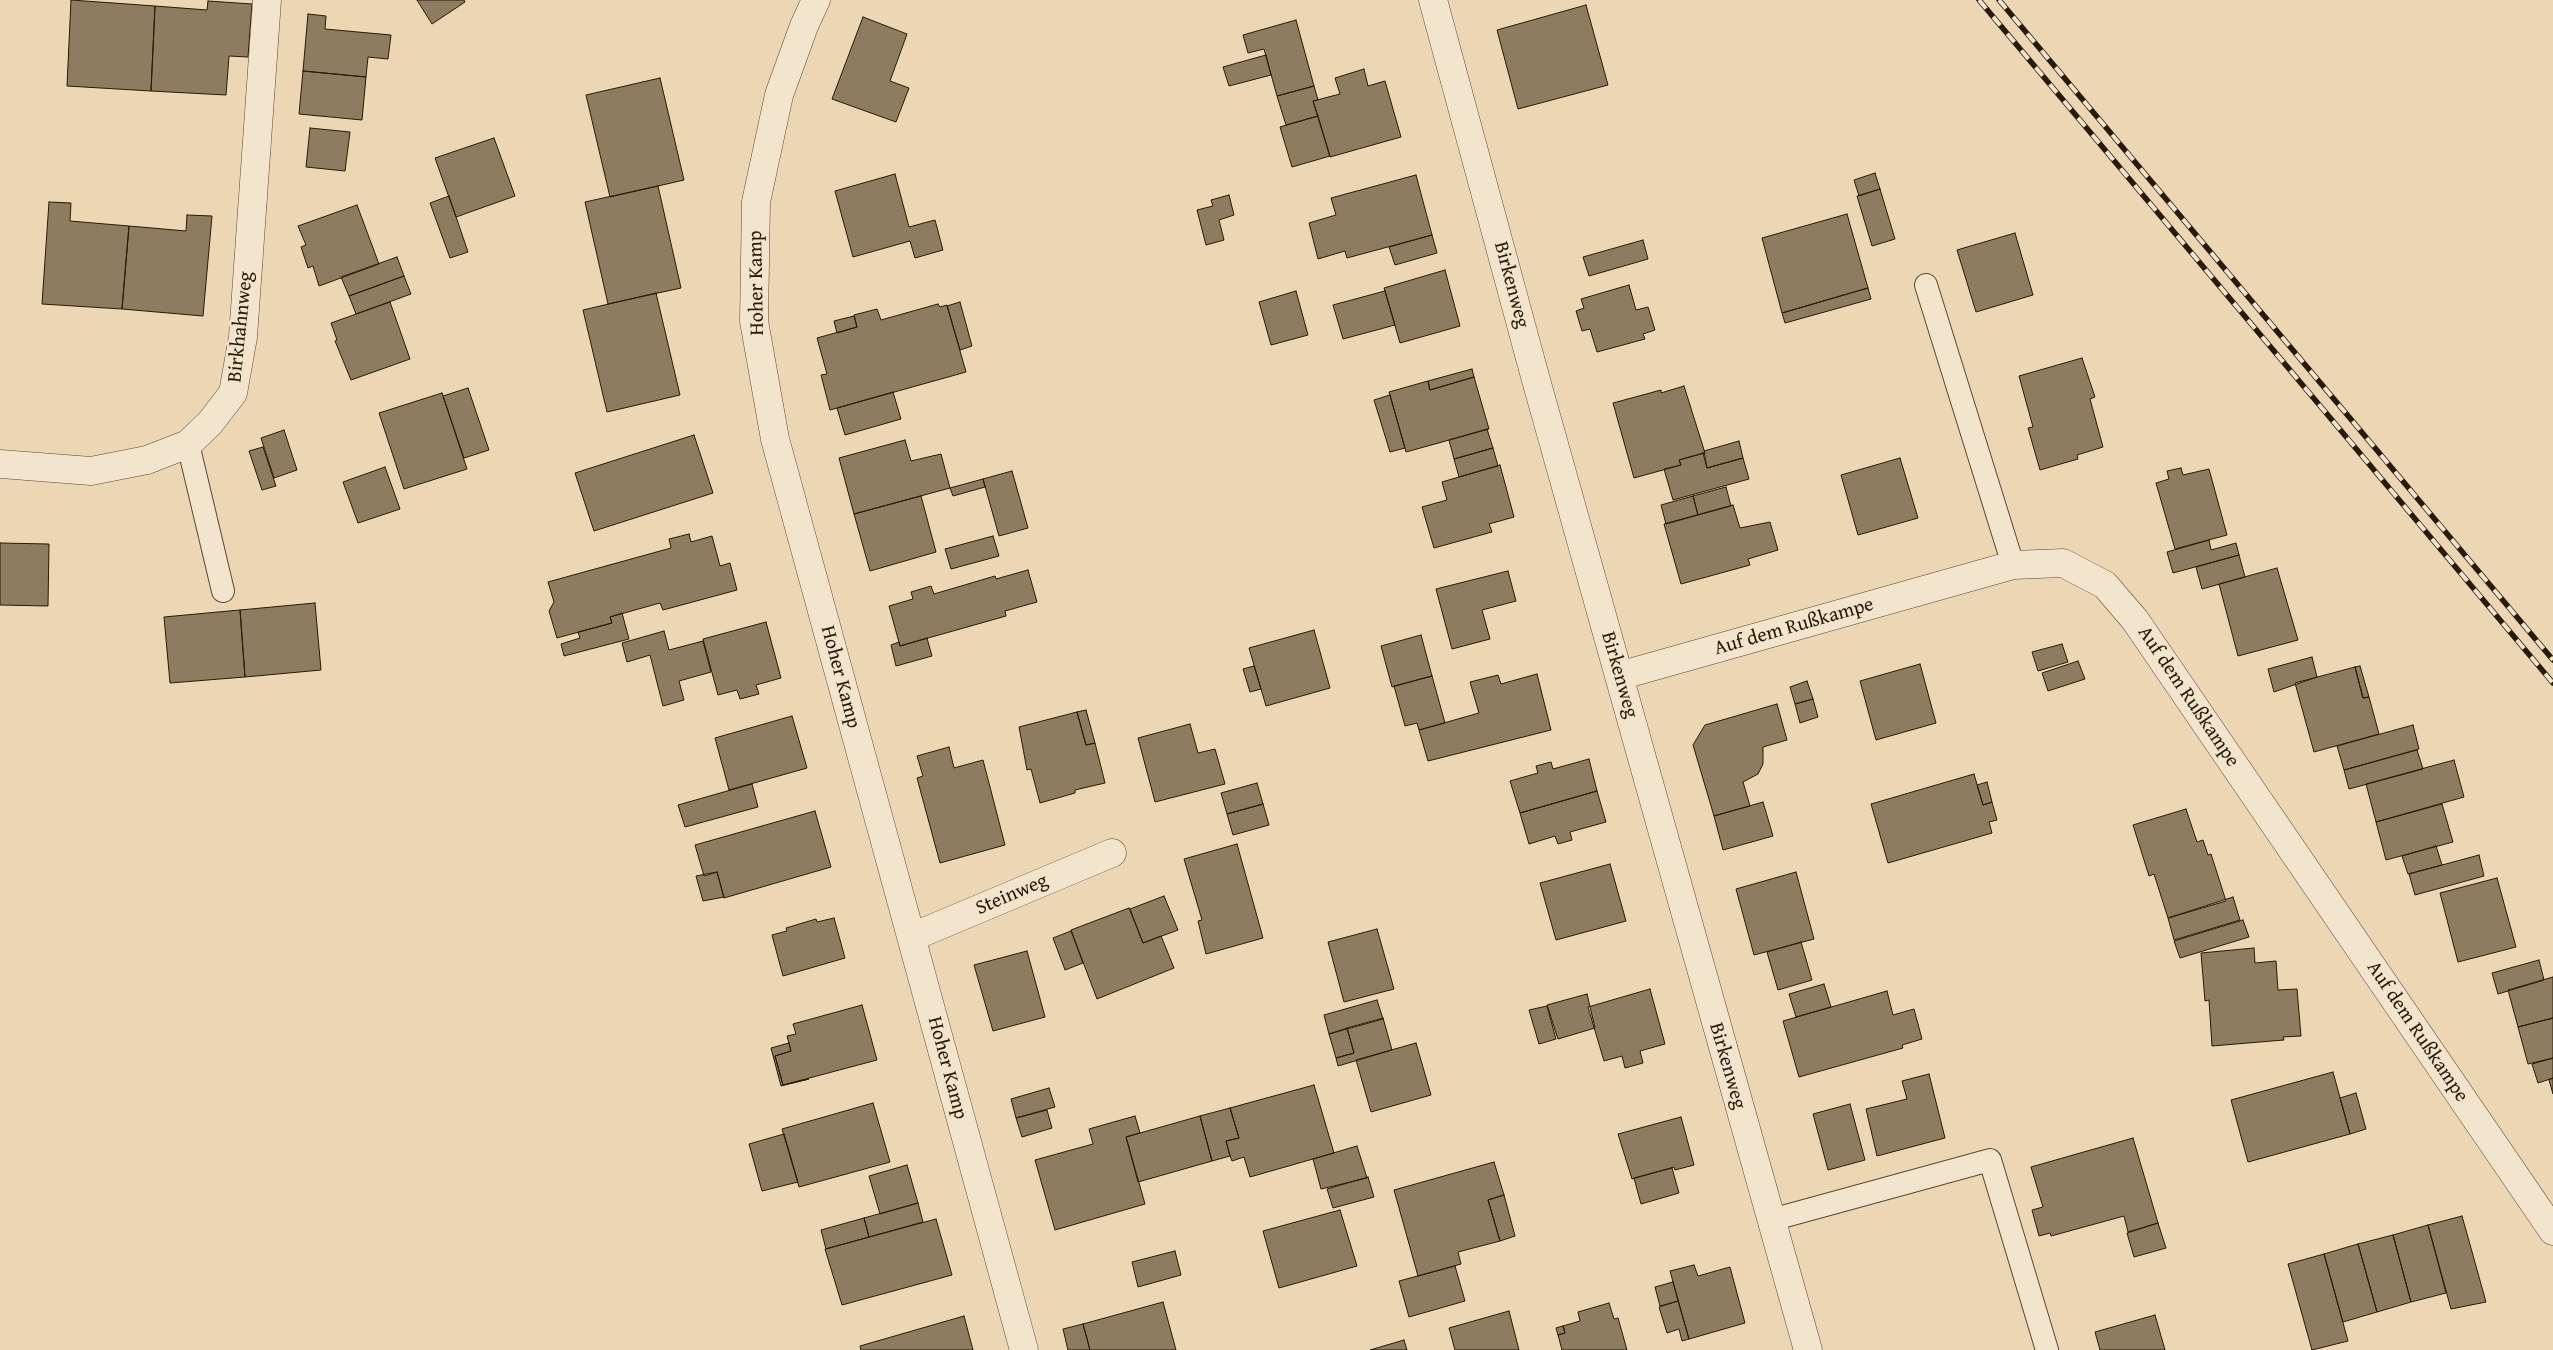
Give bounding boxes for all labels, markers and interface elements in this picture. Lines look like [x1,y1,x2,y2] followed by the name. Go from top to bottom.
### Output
[744,230,770,336] street label: Hoher Kamp
[1488,239,1534,331] street label: Birkenweg
[223,270,259,384] street label: Birkhahnweg
[1712,593,1876,661] street label: Auf dem Rußkampe
[2132,622,2244,772] street label: Auf dem Rußkampe
[815,623,865,731] street label: Hoher Kamp
[1595,629,1643,721] street label: Birkenweg
[972,869,1052,921] street label: Steinweg
[2361,957,2473,1107] street label: Auf dem Rußkampe
[922,1014,972,1122] street label: Hoher Kamp
[1703,1020,1751,1112] street label: Birkenweg

